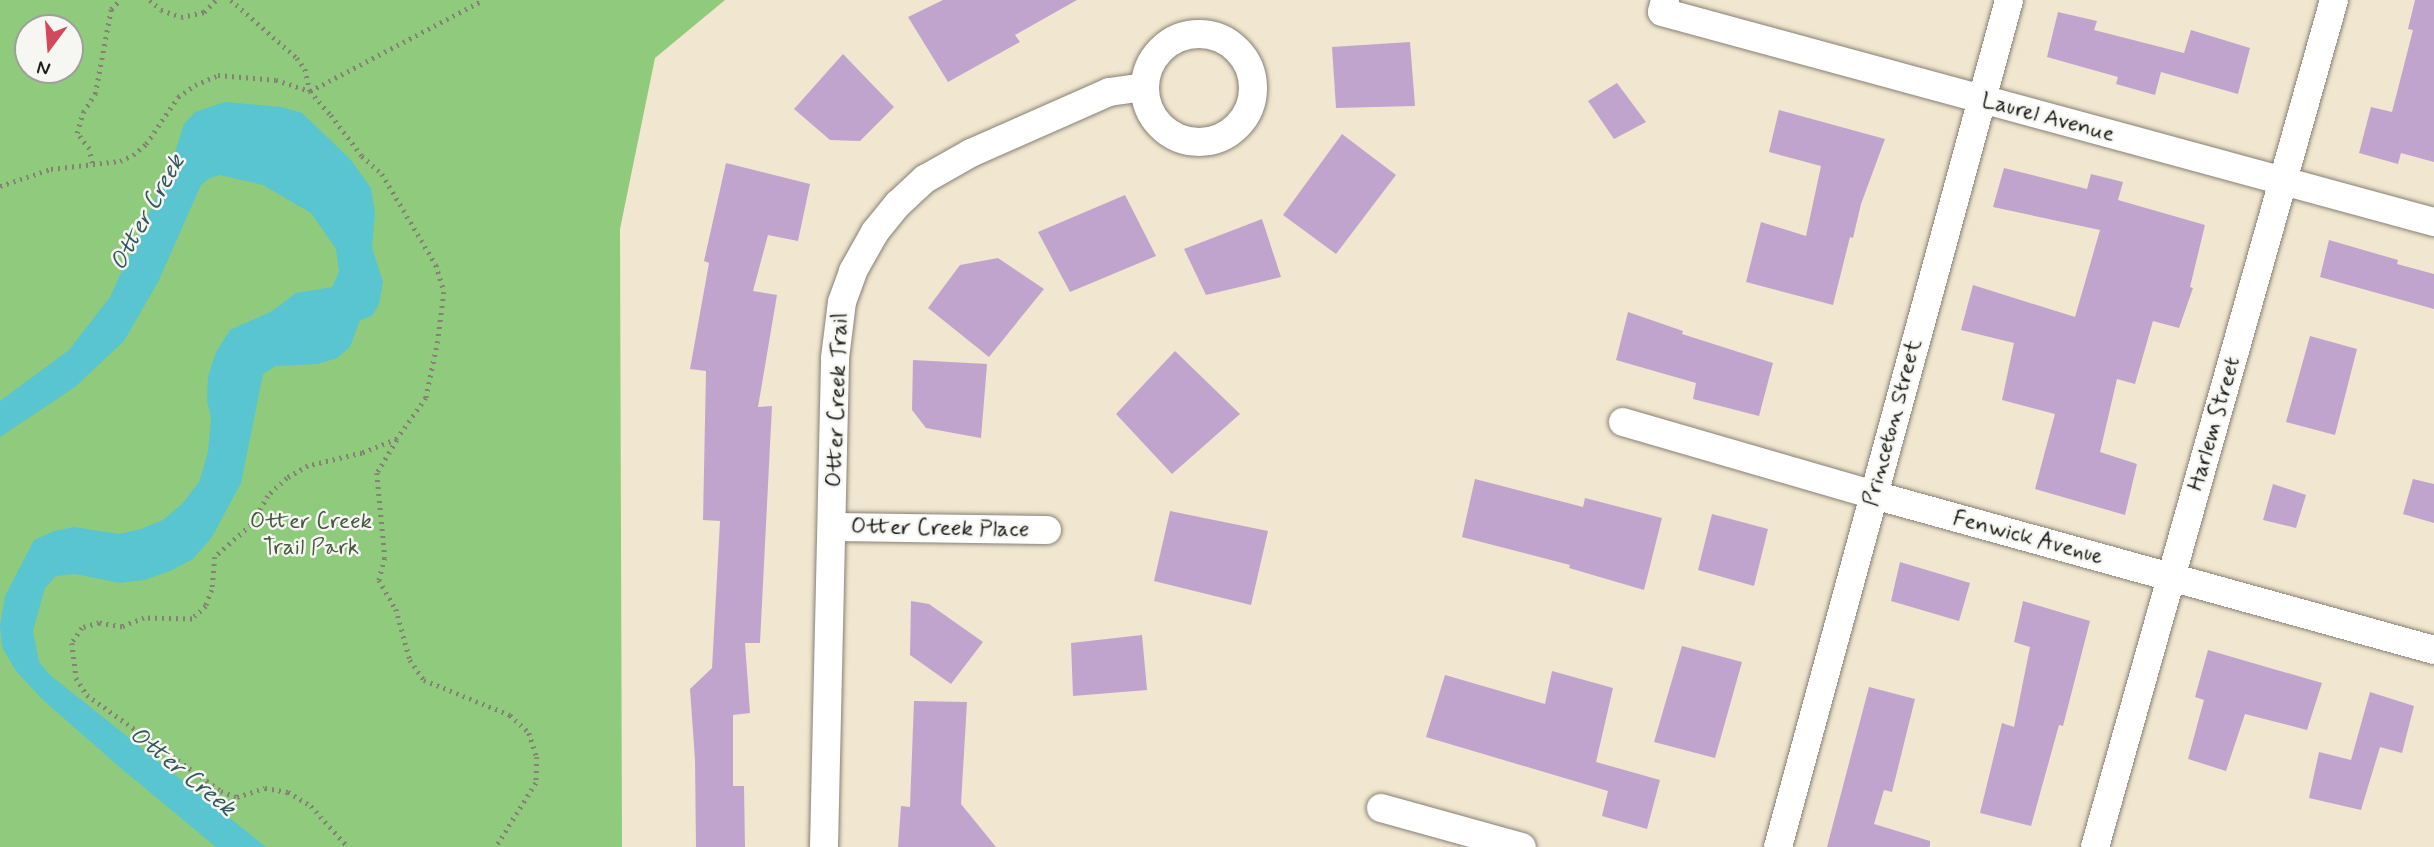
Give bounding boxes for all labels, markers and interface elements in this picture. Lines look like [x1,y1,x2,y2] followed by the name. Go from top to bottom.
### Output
[14,14,84,84] north arrow
[34,54,53,82] text: N
[1979,87,2117,149] street label: Laurel Avenue
[104,150,192,276] water label: Otter Creek
[821,314,855,486] street label: Otter Creek Trail
[1857,336,1929,510] street label: Princeton Street
[2182,352,2248,496] street label: Harlem Street
[1947,504,2109,572] street label: Fenwick Avenue
[249,508,373,562] park label: Otter Creek Trail Park
[849,514,1031,544] street label: Otter Creek Place
[123,720,241,824] water label: Otter Creek

